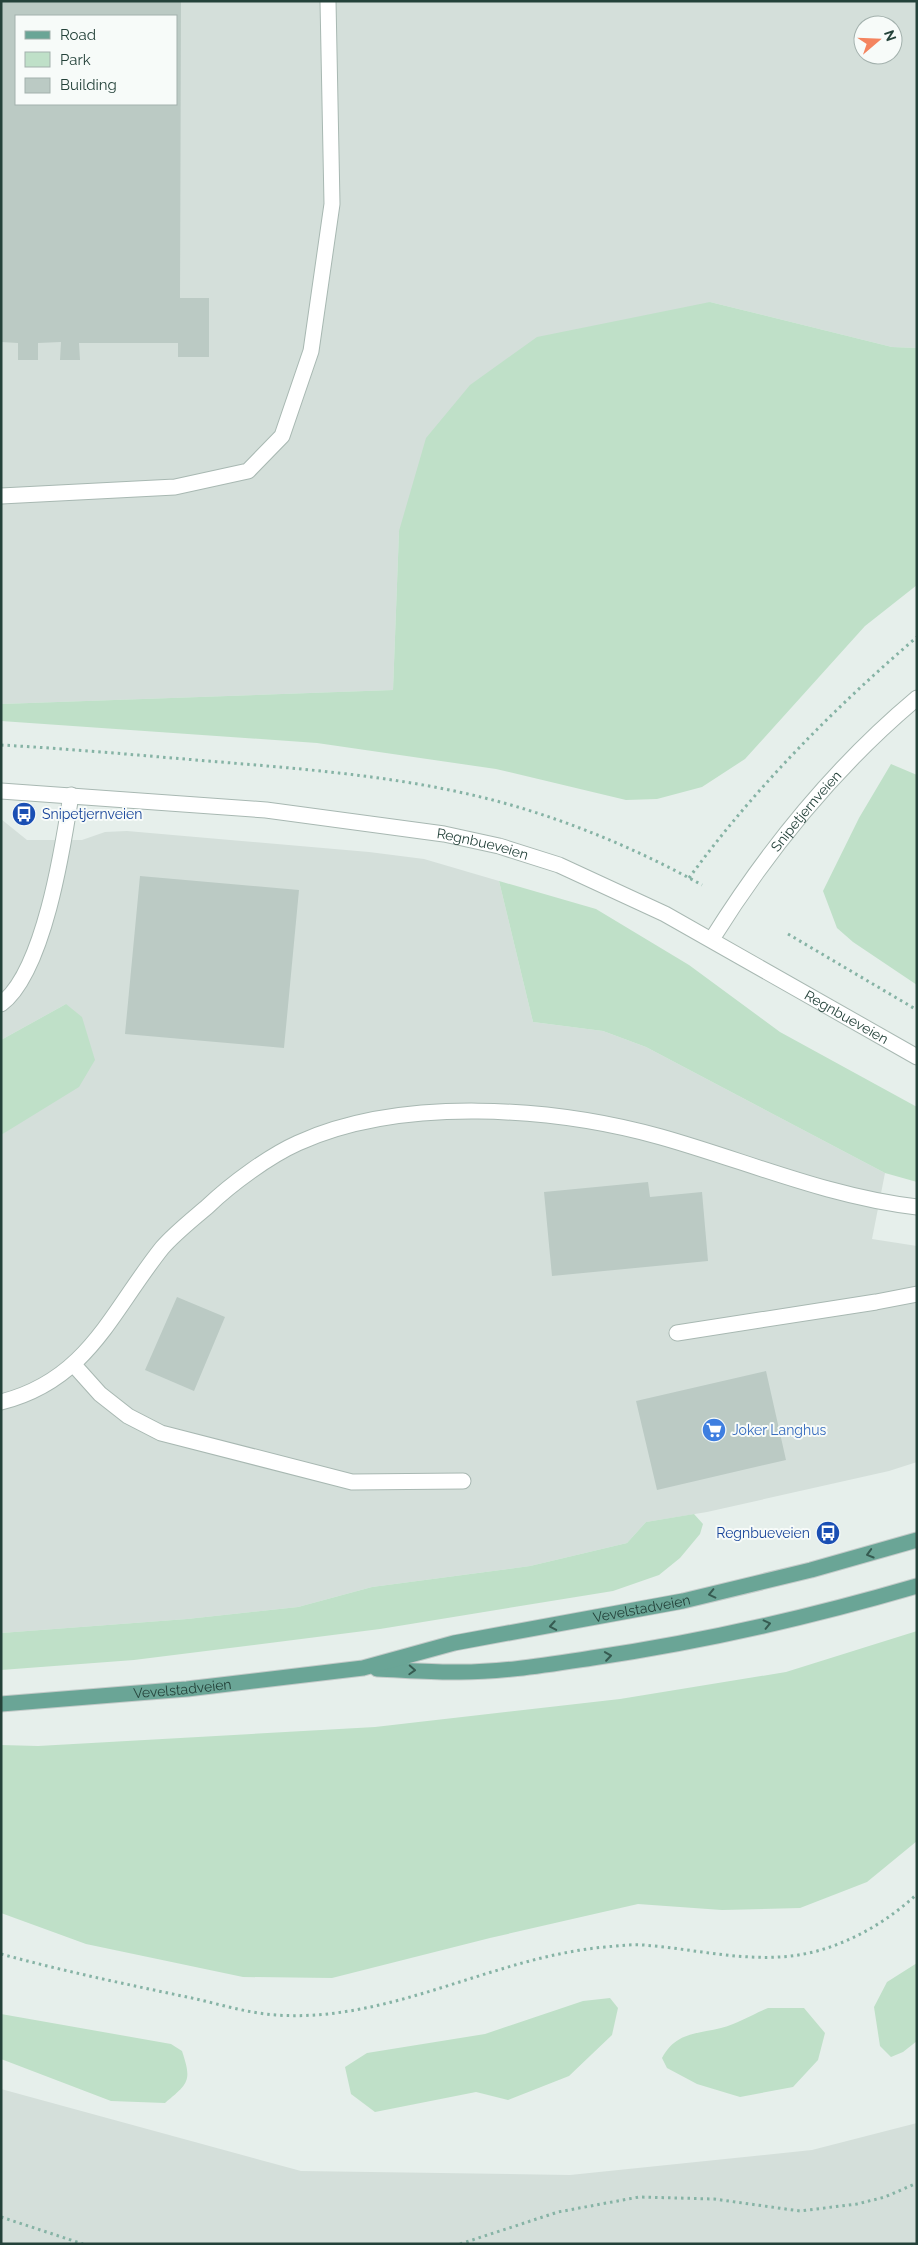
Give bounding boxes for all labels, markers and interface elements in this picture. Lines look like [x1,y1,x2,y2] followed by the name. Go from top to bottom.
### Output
[15,15,178,105] legend
[853,15,903,65] north arrow
[60,26,96,44] text: Road
[881,28,900,43] text: N
[60,51,91,69] text: Park
[60,76,117,94] text: Building
[768,767,844,854] street label: Snipetjernveien
[11,801,37,827] bus stop icon: Snipetjernveien
[42,806,142,822] place label: Snipetjernveien
[436,825,530,863] street label: Regnbueveien
[802,987,891,1047] street label: Regnbueveien
[701,1417,727,1443] supermarket icon: Joker Langhus
[732,1422,826,1438] place label: Joker Langhus
[815,1520,841,1546] bus stop icon: Regnbueveien
[716,1525,810,1541] place label: Regnbueveien
[866,1548,875,1558] one-way arrow
[708,1588,717,1599] one-way arrow
[592,1592,692,1625] street label: Vevelstadveien
[763,1619,772,1630] one-way arrow
[549,1621,558,1631] one-way arrow
[604,1651,612,1662] one-way arrow
[408,1665,416,1676] one-way arrow
[133,1676,232,1701] street label: Vevelstadveien

